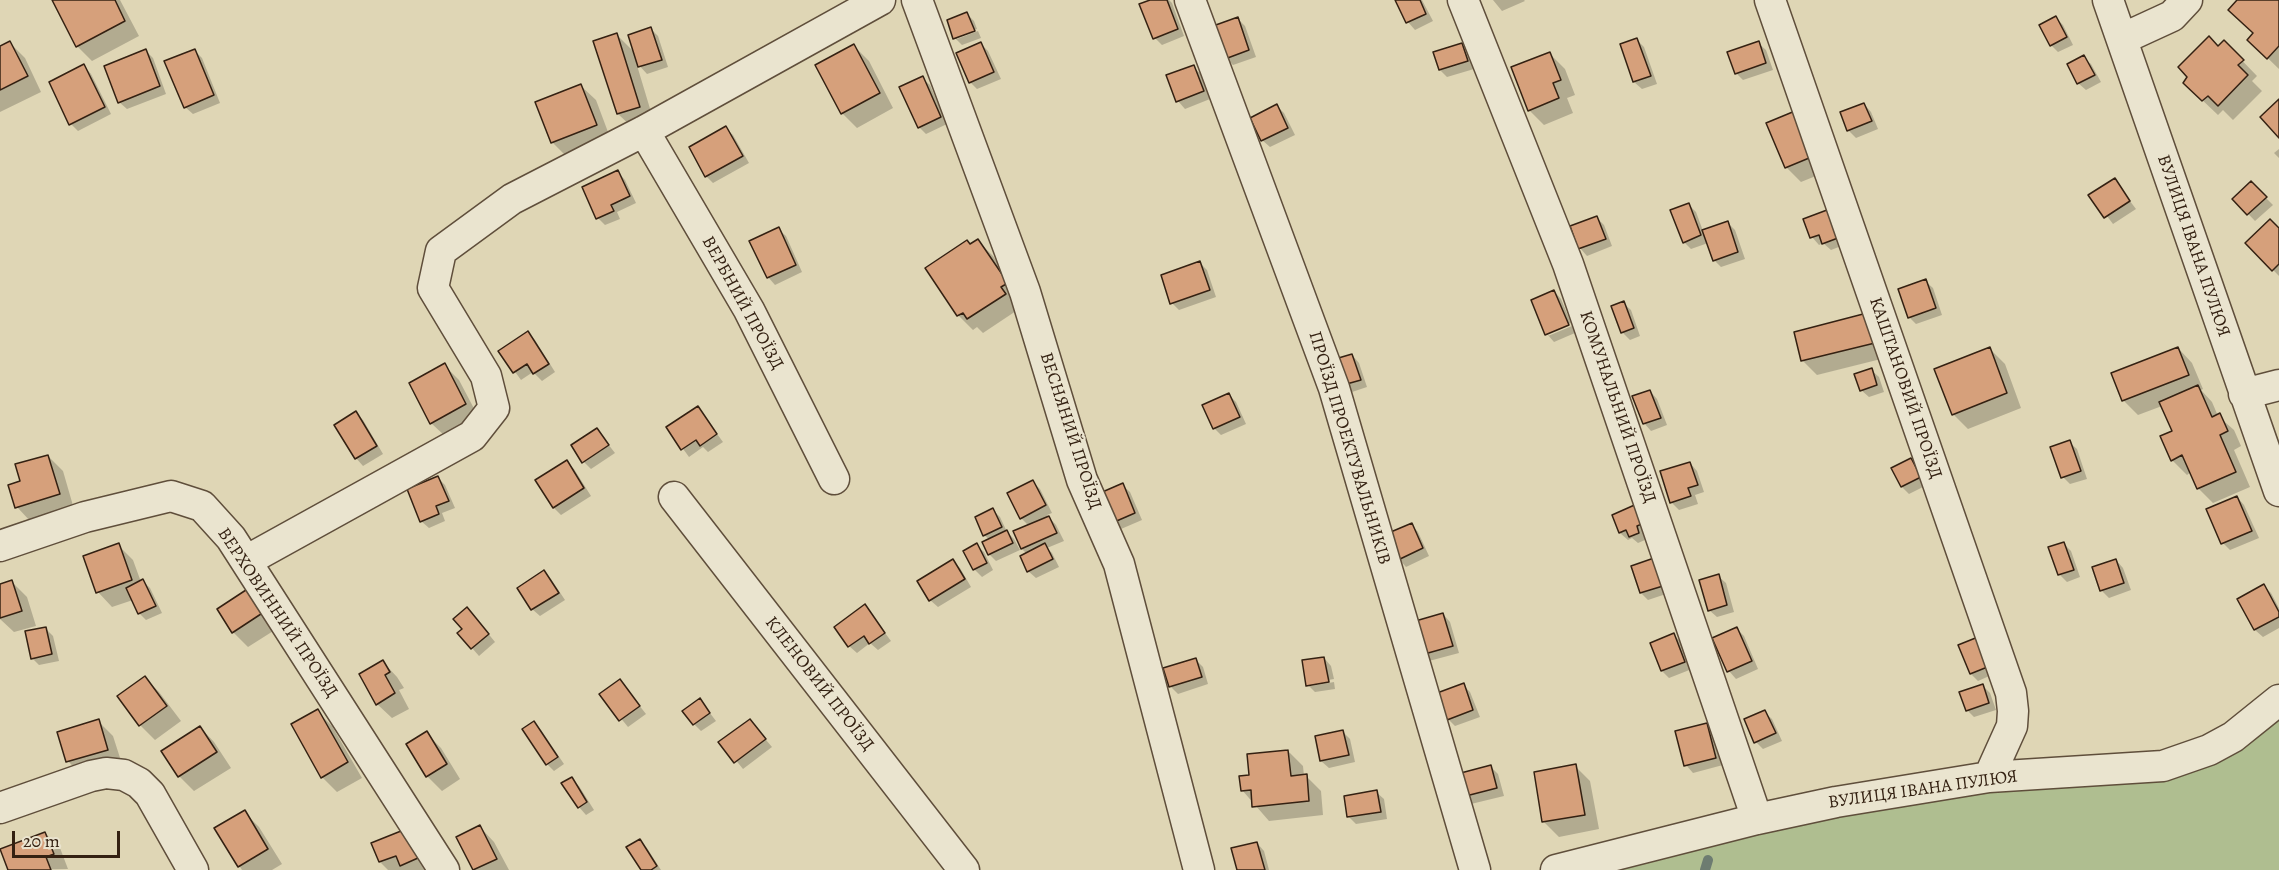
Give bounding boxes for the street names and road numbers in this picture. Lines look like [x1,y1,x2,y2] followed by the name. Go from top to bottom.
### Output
[2152,152,2234,340] street label: ВУЛИЦЯ ІВАНА ПУЛЮЯ
[696,233,788,373] street label: ВЕРБНИЙ ПРОЇЗД
[1864,294,1946,482] street label: КАШТАНОВИЙ ПРОЇЗД
[1574,308,1660,506] street label: КОМУНАЛЬНИЙ ПРОЇЗД
[1303,329,1395,567] street label: ПРОЇЗД ПРОЕКТУВАЛЬНИКІВ
[1034,350,1106,512] street label: ВЕСНЯНИЙ ПРОЇЗД
[212,524,342,702] street label: ВЕРХОВИННИЙ ПРОЇЗД
[760,613,878,755] street label: КЛЕНОВИЙ ПРОЇЗД
[1827,766,2019,814] street label: ВУЛИЦЯ ІВАНА ПУЛЮЯ

